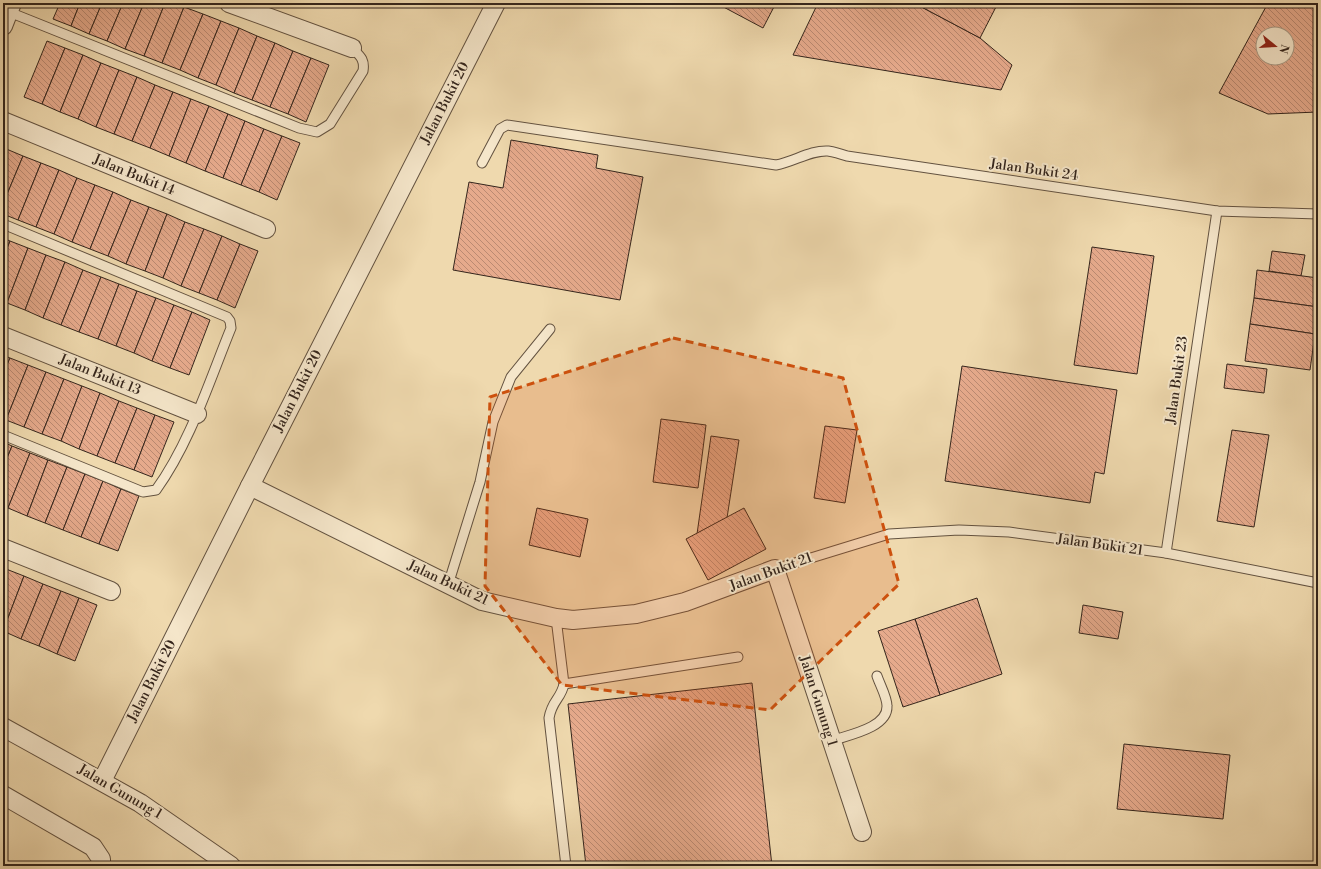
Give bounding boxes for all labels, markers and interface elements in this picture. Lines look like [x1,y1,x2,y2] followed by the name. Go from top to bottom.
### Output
[1255,26,1295,66] north arrow
[1275,42,1292,55] text: N
[416,59,473,148] street label: Jalan Bukit 20
[90,150,178,200] street label: Jalan Bukit 14
[988,155,1079,185] street label: Jalan Bukit 24
[1162,335,1192,426] street label: Jalan Bukit 23
[269,347,326,436] street label: Jalan Bukit 20
[56,350,144,400] street label: Jalan Bukit 13
[1055,530,1144,560] street label: Jalan Bukit 21
[726,549,815,596] street label: Jalan Bukit 21
[404,556,491,610] street label: Jalan Bukit 21
[123,637,180,726] street label: Jalan Bukit 20
[795,652,841,749] street label: Jalan Gunung 1
[74,760,165,823] street label: Jalan Gunung 1

